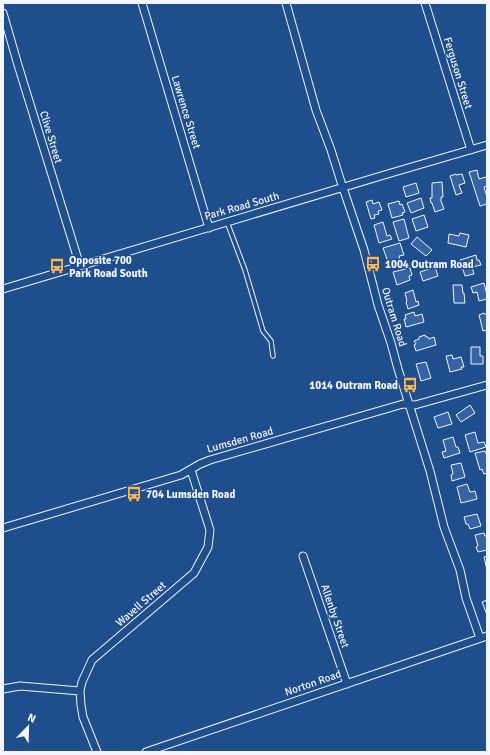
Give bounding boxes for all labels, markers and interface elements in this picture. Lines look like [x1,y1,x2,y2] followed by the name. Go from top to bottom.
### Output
[441,36,475,111] street label: Ferguson Street
[169,74,203,150] street label: Lawrence Street
[37,109,65,165] street label: Clive Street
[203,189,281,223] street label: Park Road South
[69,254,148,280] place label: Opposite 700 Park Road South
[364,255,382,273] bus stop icon: 1004 Outram Road
[48,257,66,275] bus stop icon: Opposite 700 Park Road South
[385,258,474,271] place label: 1004 Outram Road
[379,286,409,348] street label: Outram Road
[401,376,419,394] bus stop icon: 1014 Outram Road
[309,379,398,392] place label: 1014 Outram Road
[205,424,275,456] street label: Lumsden Road
[125,485,143,503] bus stop icon: 704 Lumsden Road
[146,488,235,501] place label: 704 Lumsden Road
[113,579,169,629] street label: Wavell Street
[318,582,352,650] street label: Allenby Street
[283,667,343,699] street label: Norton Road
[8,707,48,747] north arrow
[26,711,38,726] text: N

